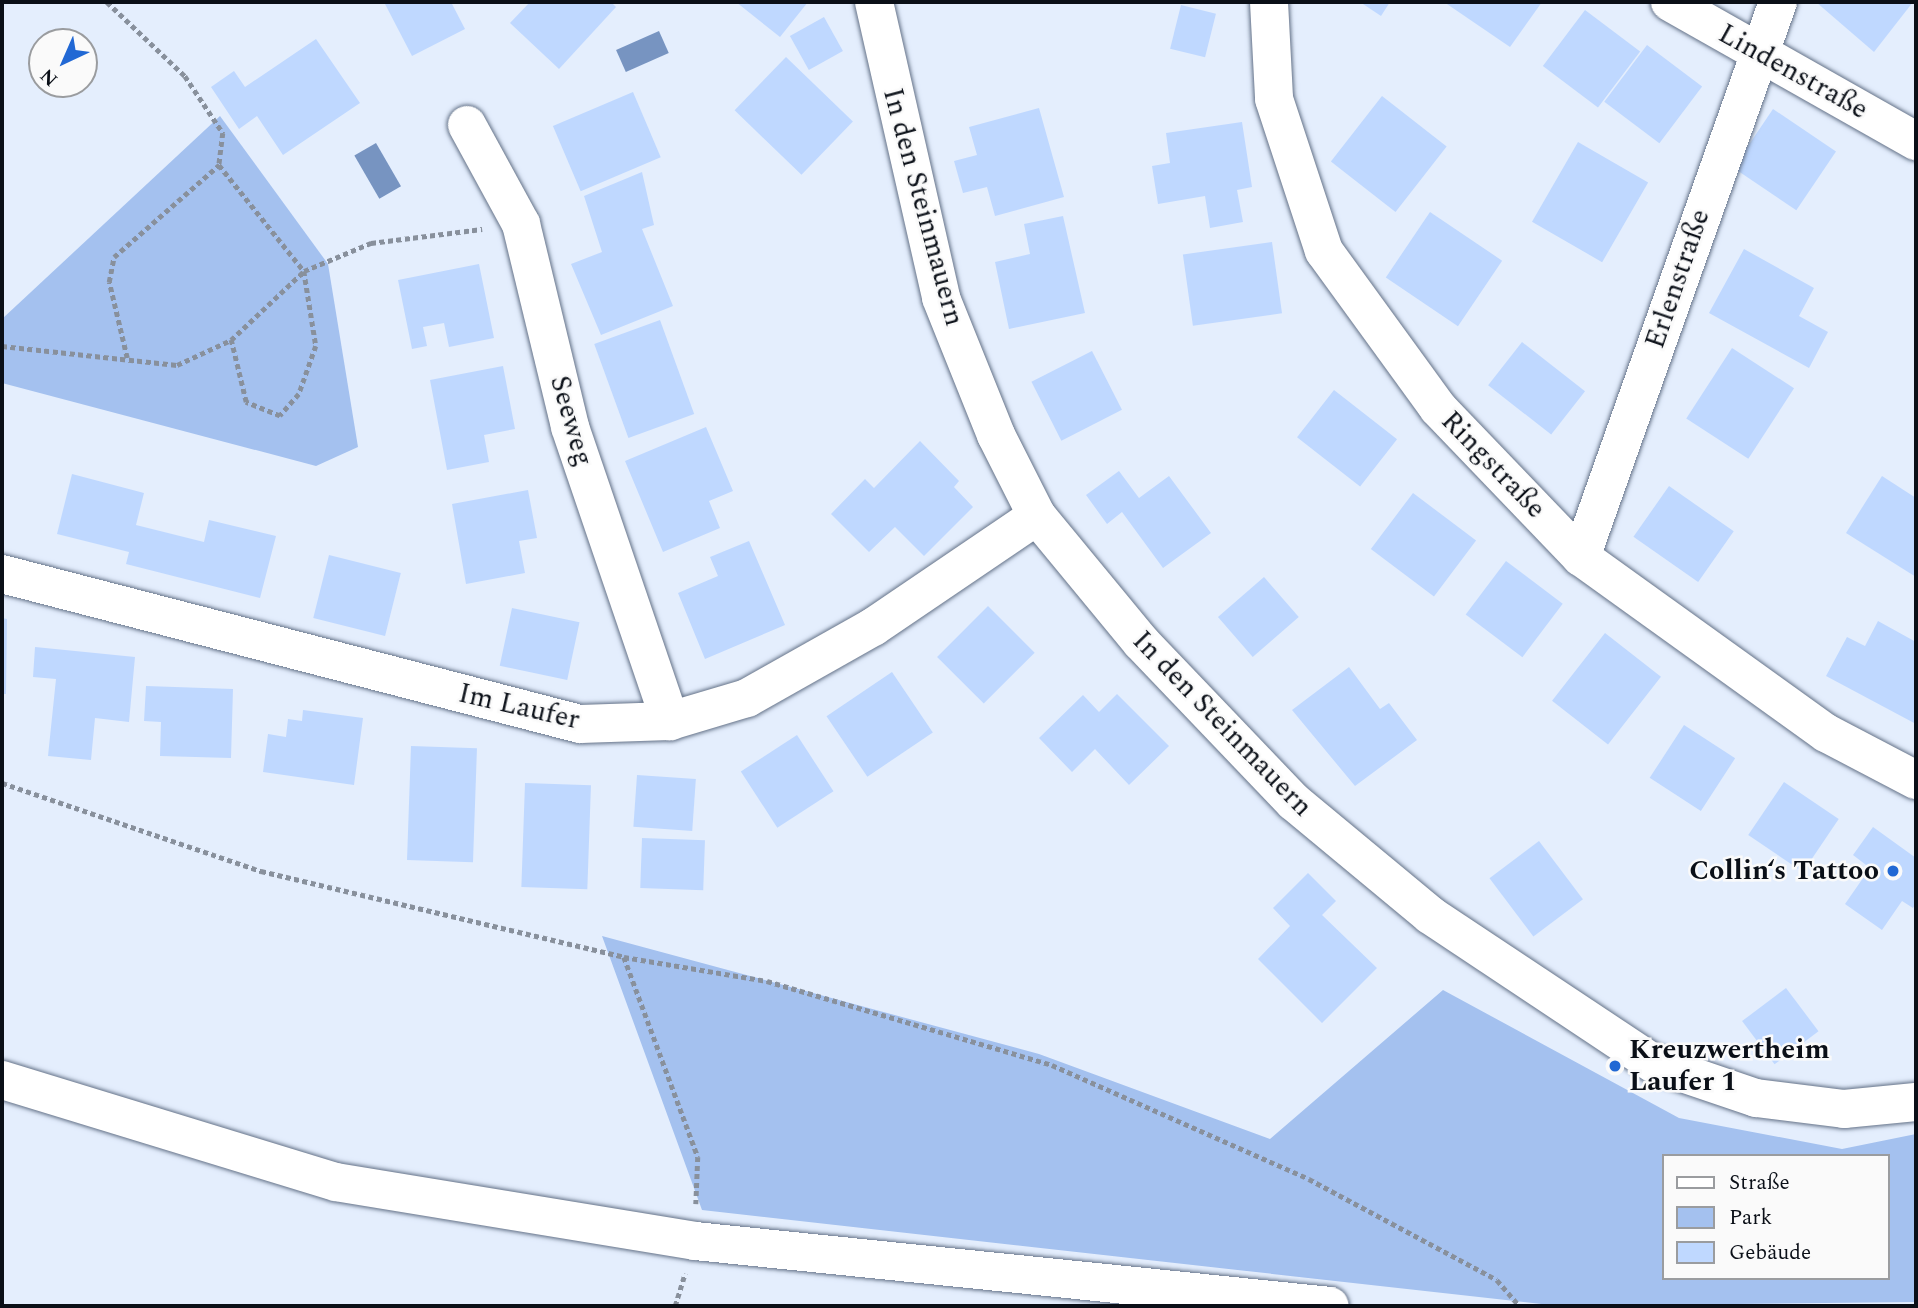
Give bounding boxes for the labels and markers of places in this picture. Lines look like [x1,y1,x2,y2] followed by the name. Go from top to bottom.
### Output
[1689,854,1879,888] place label: Collin‘s Tattoo
[1885,863,1901,879] marker: Collin‘s Tattoo
[1629,1033,1830,1099] place label: Kreuzwertheim Laufer 1
[1607,1058,1623,1074] marker: Kreuzwertheim Laufer 1

